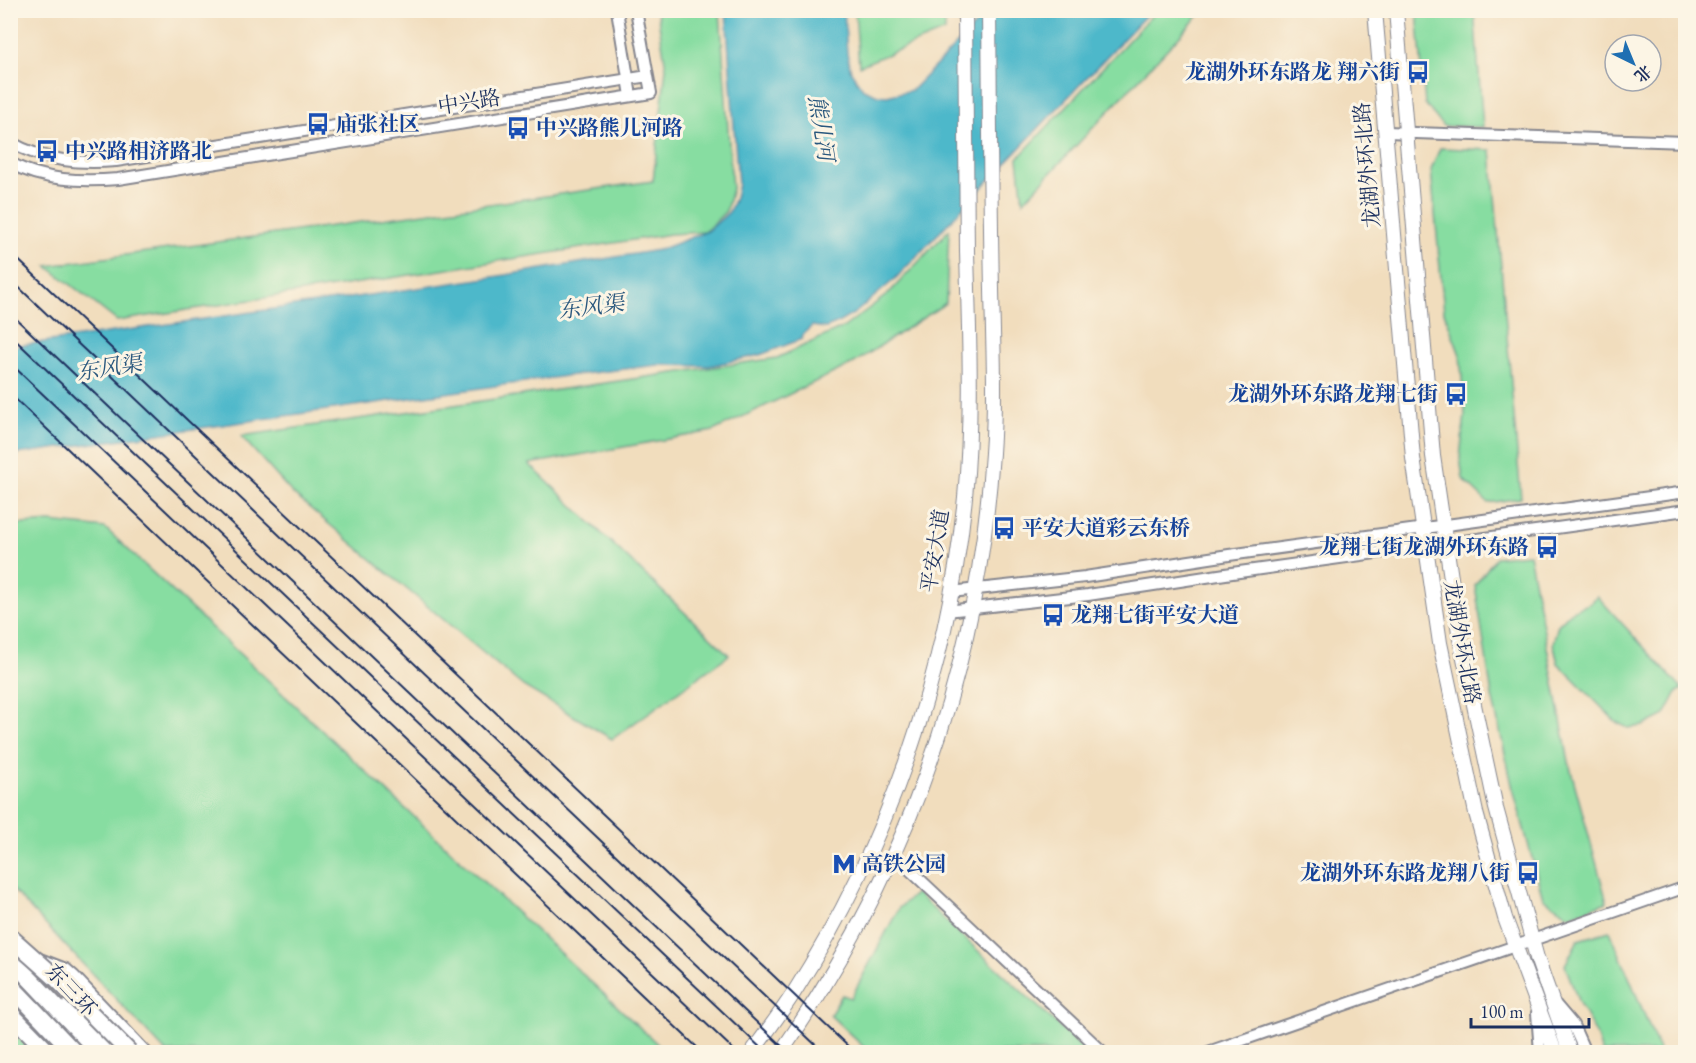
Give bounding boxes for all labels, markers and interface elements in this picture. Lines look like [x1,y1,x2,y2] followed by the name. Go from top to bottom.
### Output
[1603,33,1663,93] north arrow
[1185,58,1400,85] place label: 龙湖外环东路龙 翔六街
[1405,59,1431,85] bus stop icon: 龙湖外环东路龙 翔六街
[1630,60,1656,87] text: 北
[436,83,502,120] street label: 中兴路
[802,93,842,167] water label: 熊儿河
[1348,101,1385,229] street label: 龙湖外环北路
[336,110,420,137] place label: 庙张社区
[305,111,331,137] bus stop icon: 庙张社区
[536,114,683,141] place label: 中兴路熊儿河路
[505,115,531,141] bus stop icon: 中兴路熊儿河路
[65,137,212,164] place label: 中兴路相济路北
[34,138,60,164] bus stop icon: 中兴路相济路北
[557,288,629,325] water label: 东风渠
[74,348,147,387] water label: 东风渠
[1228,380,1438,407] place label: 龙湖外环东路龙翔七街
[1443,381,1469,407] bus stop icon: 龙湖外环东路龙翔七街
[915,507,954,595] street label: 平安大道
[1022,514,1190,541] place label: 平安大道彩云东桥
[991,515,1017,541] bus stop icon: 平安大道彩云东桥
[1319,533,1529,560] place label: 龙翔七街龙湖外环东路
[1534,534,1560,560] bus stop icon: 龙翔七街龙湖外环东路
[1438,578,1487,706] street label: 龙湖外环北路
[1071,601,1239,628] place label: 龙翔七街平安大道
[1040,602,1066,628] bus stop icon: 龙翔七街平安大道
[862,850,946,877] place label: 高铁公园
[831,851,857,877] metro station icon: 高铁公园
[1300,859,1510,886] place label: 龙湖外环东路龙翔八街
[1515,860,1541,886] bus stop icon: 龙湖外环东路龙翔八街
[40,957,103,1022] street label: 东三环
[1471,991,1590,1029] scale bar
[1480,1000,1524,1023] text: 100 m

